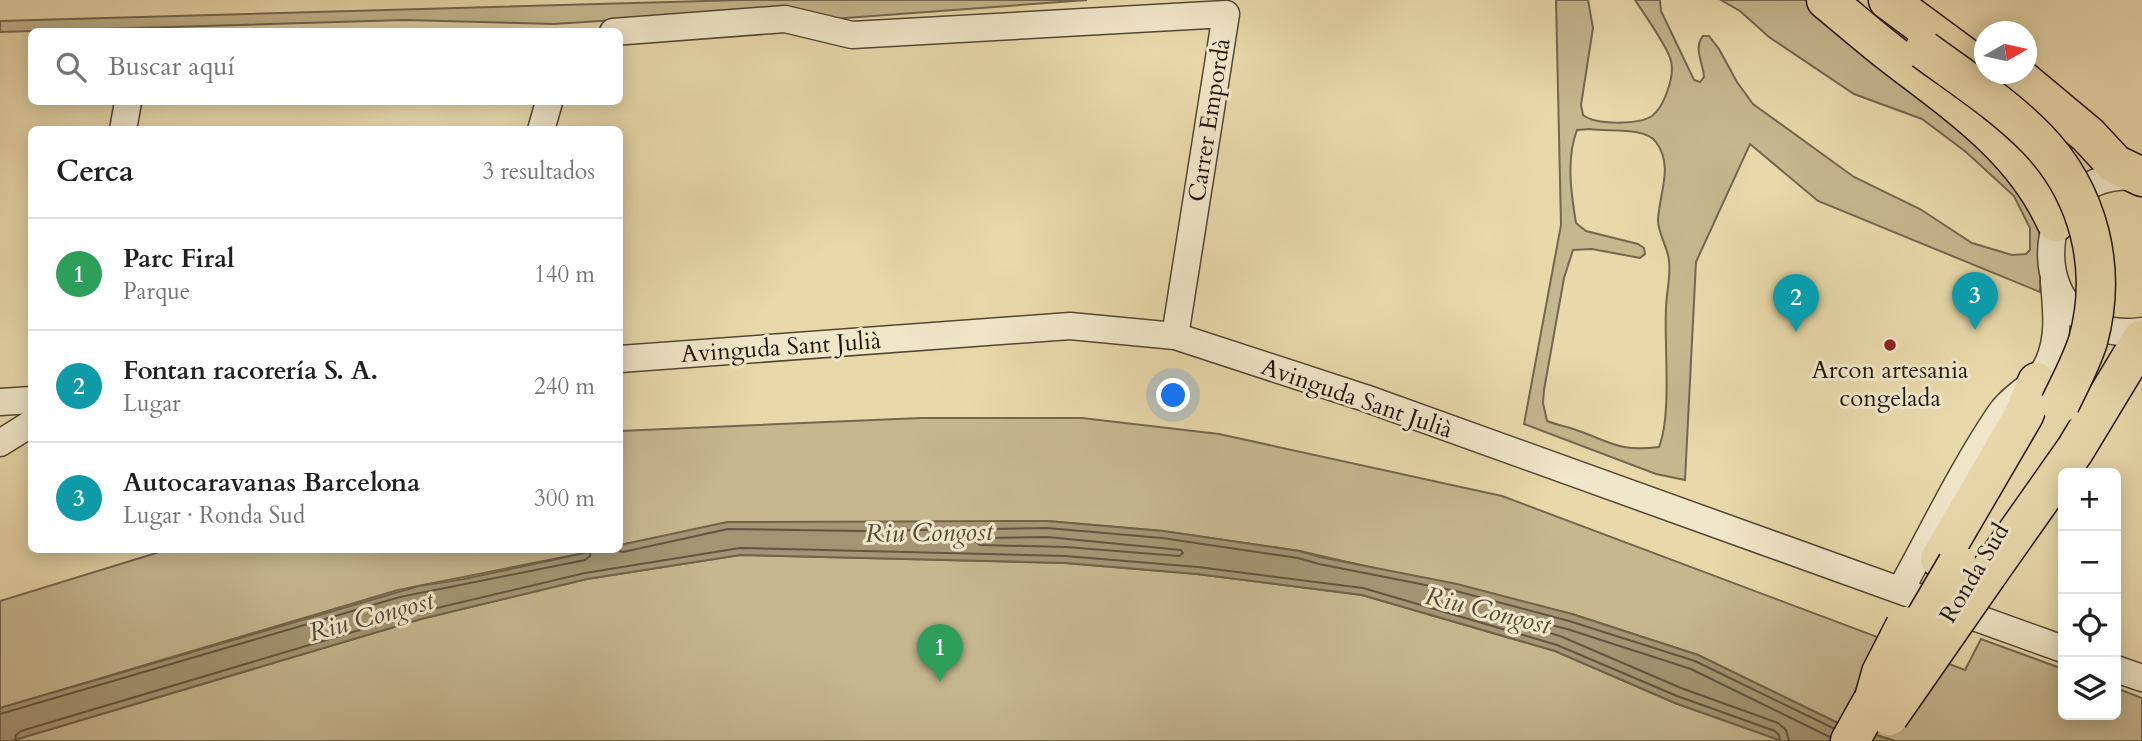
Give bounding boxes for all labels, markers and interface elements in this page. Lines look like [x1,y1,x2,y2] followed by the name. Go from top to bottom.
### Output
[1974,21,2037,84] north arrow
[28,28,623,105] search box
[1180,35,1239,204] street label: Carrer Empordà
[52,48,90,86] icon: search
[108,49,235,84] text: Buscar aquí
[56,151,134,192] text: Cerca
[482,156,595,187] text: 3 resultados
[123,241,235,276] text: Parc Firal
[73,259,85,290] text: 1
[534,259,595,290] text: 140 m
[1952,272,1998,330] pin: 3
[1773,274,1819,332] pin: 2
[123,276,190,307] text: Parque
[680,324,883,371] street label: Avinguda Sant Julià
[1882,337,1898,353] marker: Arcon artesania congelada
[1257,350,1458,447] street label: Avinguda Sant Julià
[123,353,378,388] text: Fontan racorería S. A.
[1812,354,1969,415] place label: Arcon artesania congelada
[73,371,85,402] text: 2
[534,371,595,402] text: 240 m
[1156,378,1190,412] your location
[123,388,181,419] text: Lugar
[123,465,420,500] text: Autocaravanas Barcelona
[2058,468,2121,720] map controls
[2058,468,2121,531] button: +
[73,483,85,514] text: 3
[534,483,595,514] text: 300 m
[123,500,305,531] text: Lugar · Ronda Sud
[865,514,994,551] water label: Riu Congost
[1932,517,2017,629] street label: Ronda Sud
[2058,531,2121,594] button: −
[1422,578,1555,643] water label: Riu Congost
[305,583,438,650] water label: Riu Congost
[2058,594,2121,657] button: locate
[917,624,963,682] pin: 1
[2058,657,2121,720] button: layers

